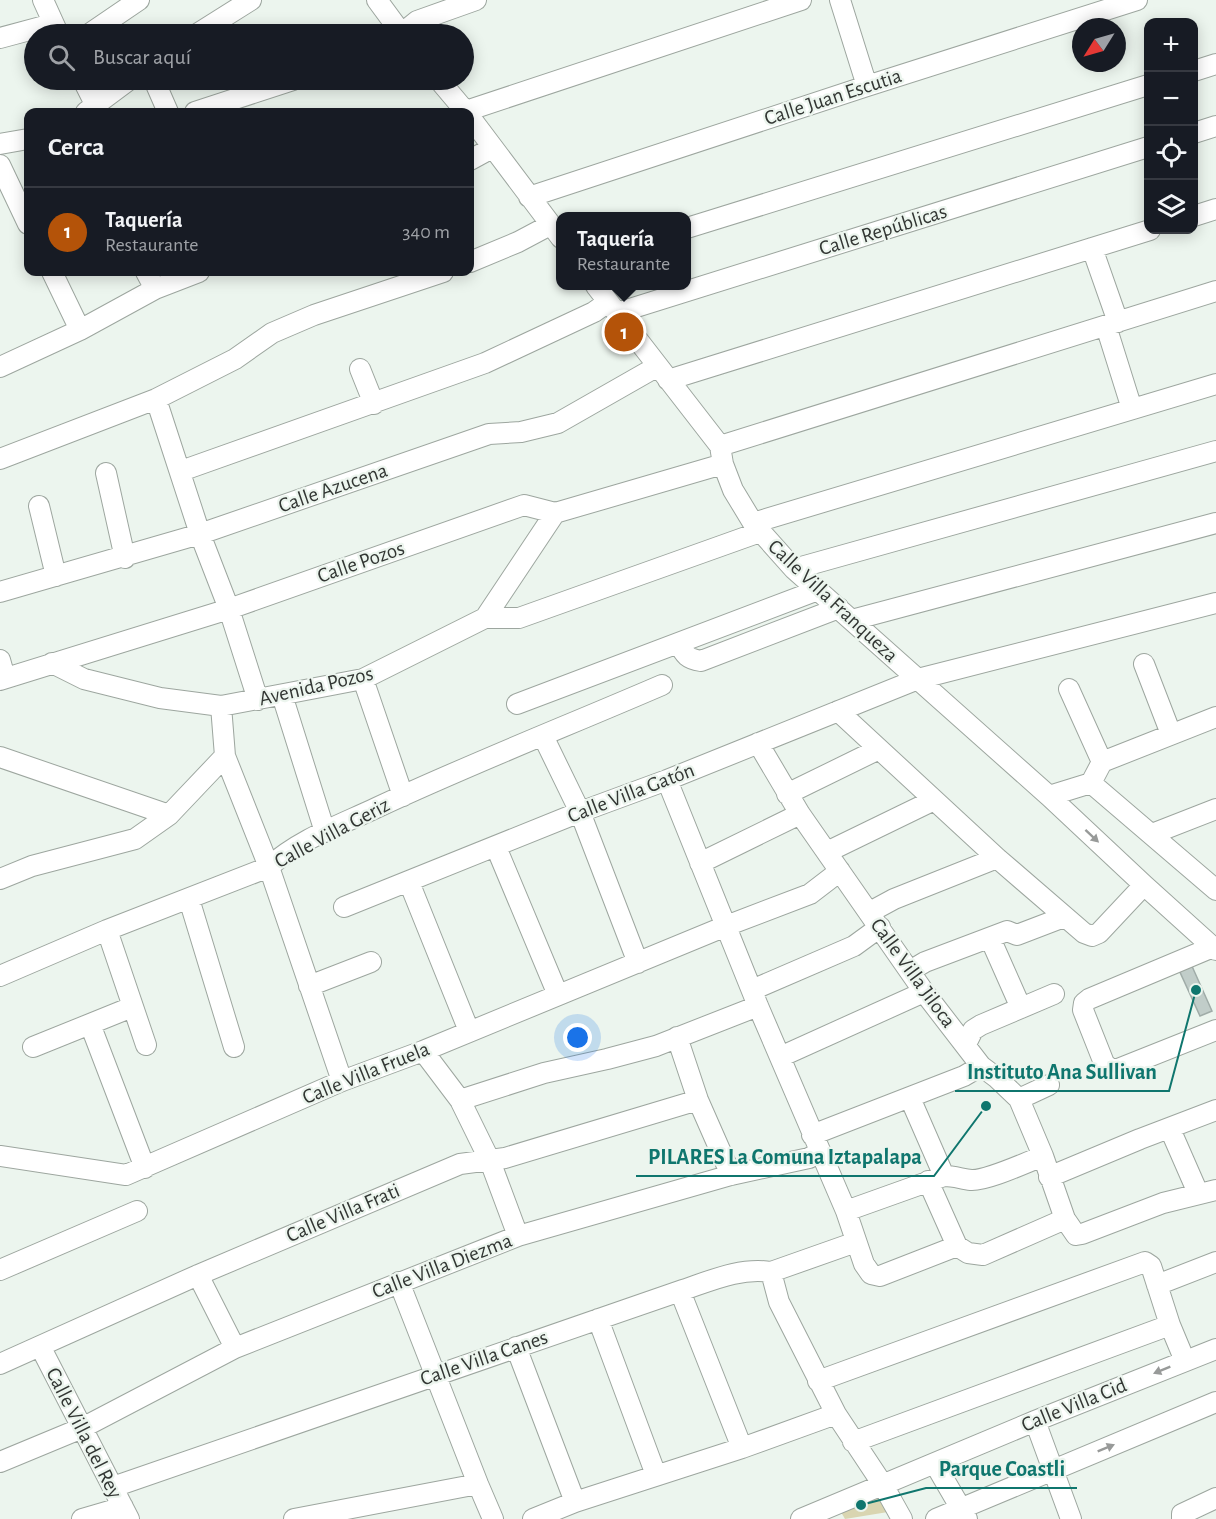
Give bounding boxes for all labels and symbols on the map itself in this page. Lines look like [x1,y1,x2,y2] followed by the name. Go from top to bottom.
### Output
[1072,18,1126,72] north arrow
[762,65,905,129] street label: Calle Juan Escutia
[817,201,949,259] street label: Calle Repúblicas
[604,310,644,354] pin: 1
[276,459,391,516] street label: Calle Azucena
[764,536,902,667] street label: Calle Villa Franqueza
[315,537,407,587] street label: Calle Pozos
[257,663,375,709] street label: Avenida Pozos
[565,759,697,827] street label: Calle Villa Gatón
[271,794,393,872] street label: Calle Villa Geriz
[1084,829,1099,843] one-way arrow
[867,915,960,1032] street label: Calle Villa Jiloca
[563,1023,592,1052] your location
[299,1038,433,1108] street label: Calle Villa Fruela
[955,1051,1169,1091] callout: Instituto Ana Sullivan
[967,1061,1157,1083] text: Instituto Ana Sullivan
[636,1136,934,1176] callout: PILARES La Comuna Iztapalapa
[648,1146,922,1168] text: PILARES La Comuna Iztapalapa
[283,1180,403,1246] street label: Calle Villa Frati
[369,1230,515,1302] street label: Calle Villa Diezma
[418,1326,550,1390] street label: Calle Villa Canes
[42,1364,126,1502] street label: Calle Villa del Rey
[1152,1366,1170,1376] one-way arrow
[1018,1374,1130,1436] street label: Calle Villa Cid
[1097,1443,1115,1452] one-way arrow
[926,1448,1077,1488] callout: Parque Coastli
[939,1458,1065,1480] text: Parque Coastli

